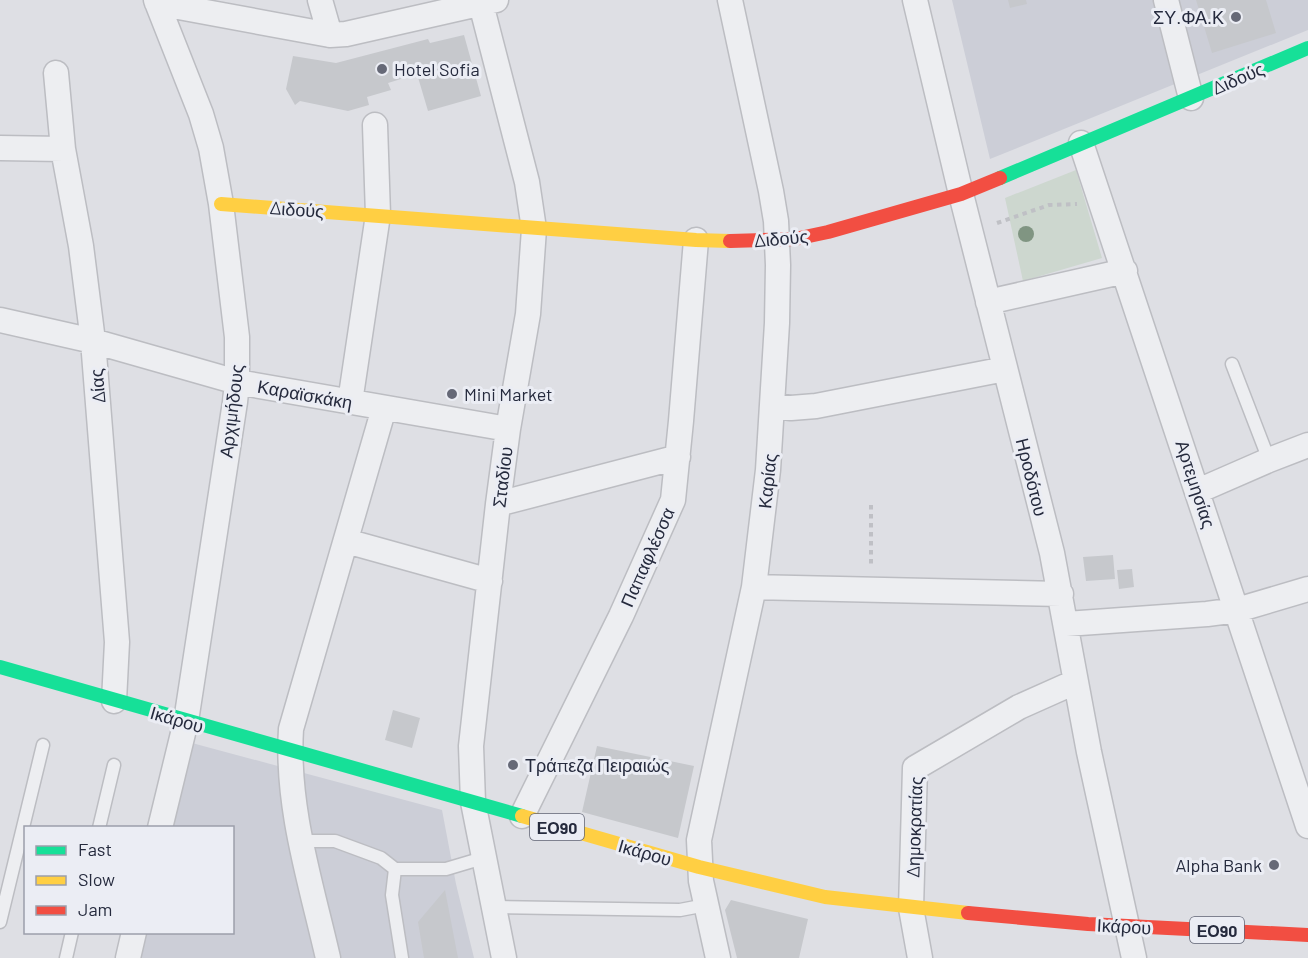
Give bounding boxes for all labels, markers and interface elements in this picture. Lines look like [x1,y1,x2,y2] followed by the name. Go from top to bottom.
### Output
[1153,6,1224,28] place label: ΣΥ.ΦΑ.Κ
[1229,10,1243,24] marker: ΣΥ.ΦΑ.Κ
[1209,57,1267,99] street label: Διδούς
[394,58,480,80] place label: Hotel Sofia
[375,62,389,76] marker: Hotel Sofia
[269,196,325,222] street label: Διδούς
[753,225,809,251] street label: Διδούς
[214,363,248,459] street label: Αρχιμήδους
[85,368,109,404] street label: Δίας
[256,375,354,413] street label: Καραϊσκάκη
[464,383,553,405] place label: Mini Market
[445,387,459,401] marker: Mini Market
[1012,436,1052,518] street label: Ηροδότου
[1171,437,1221,531] street label: Αρτεμησίας
[487,445,517,509] street label: Σταδίου
[753,452,781,510] street label: Καρίας
[615,504,679,610] street label: Παπαφλέσσα
[148,701,206,737] street label: Ικάρου
[525,754,670,776] place label: Τράπεζα Πειραιώς
[506,758,520,772] marker: Τράπεζα Πειραιώς
[901,776,927,878] street label: Δημοκρατίας
[530,814,584,840] road number: ΕΟ90
[24,826,234,934] legend
[616,834,674,870] street label: Ικάρου
[78,838,112,860] text: Fast
[1175,854,1262,876] place label: Alpha Bank
[1267,858,1281,872] marker: Alpha Bank
[78,868,115,890] text: Slow
[78,898,112,920] text: Jam
[1096,914,1152,938] street label: Ικάρου
[1190,917,1244,943] road number: ΕΟ90

